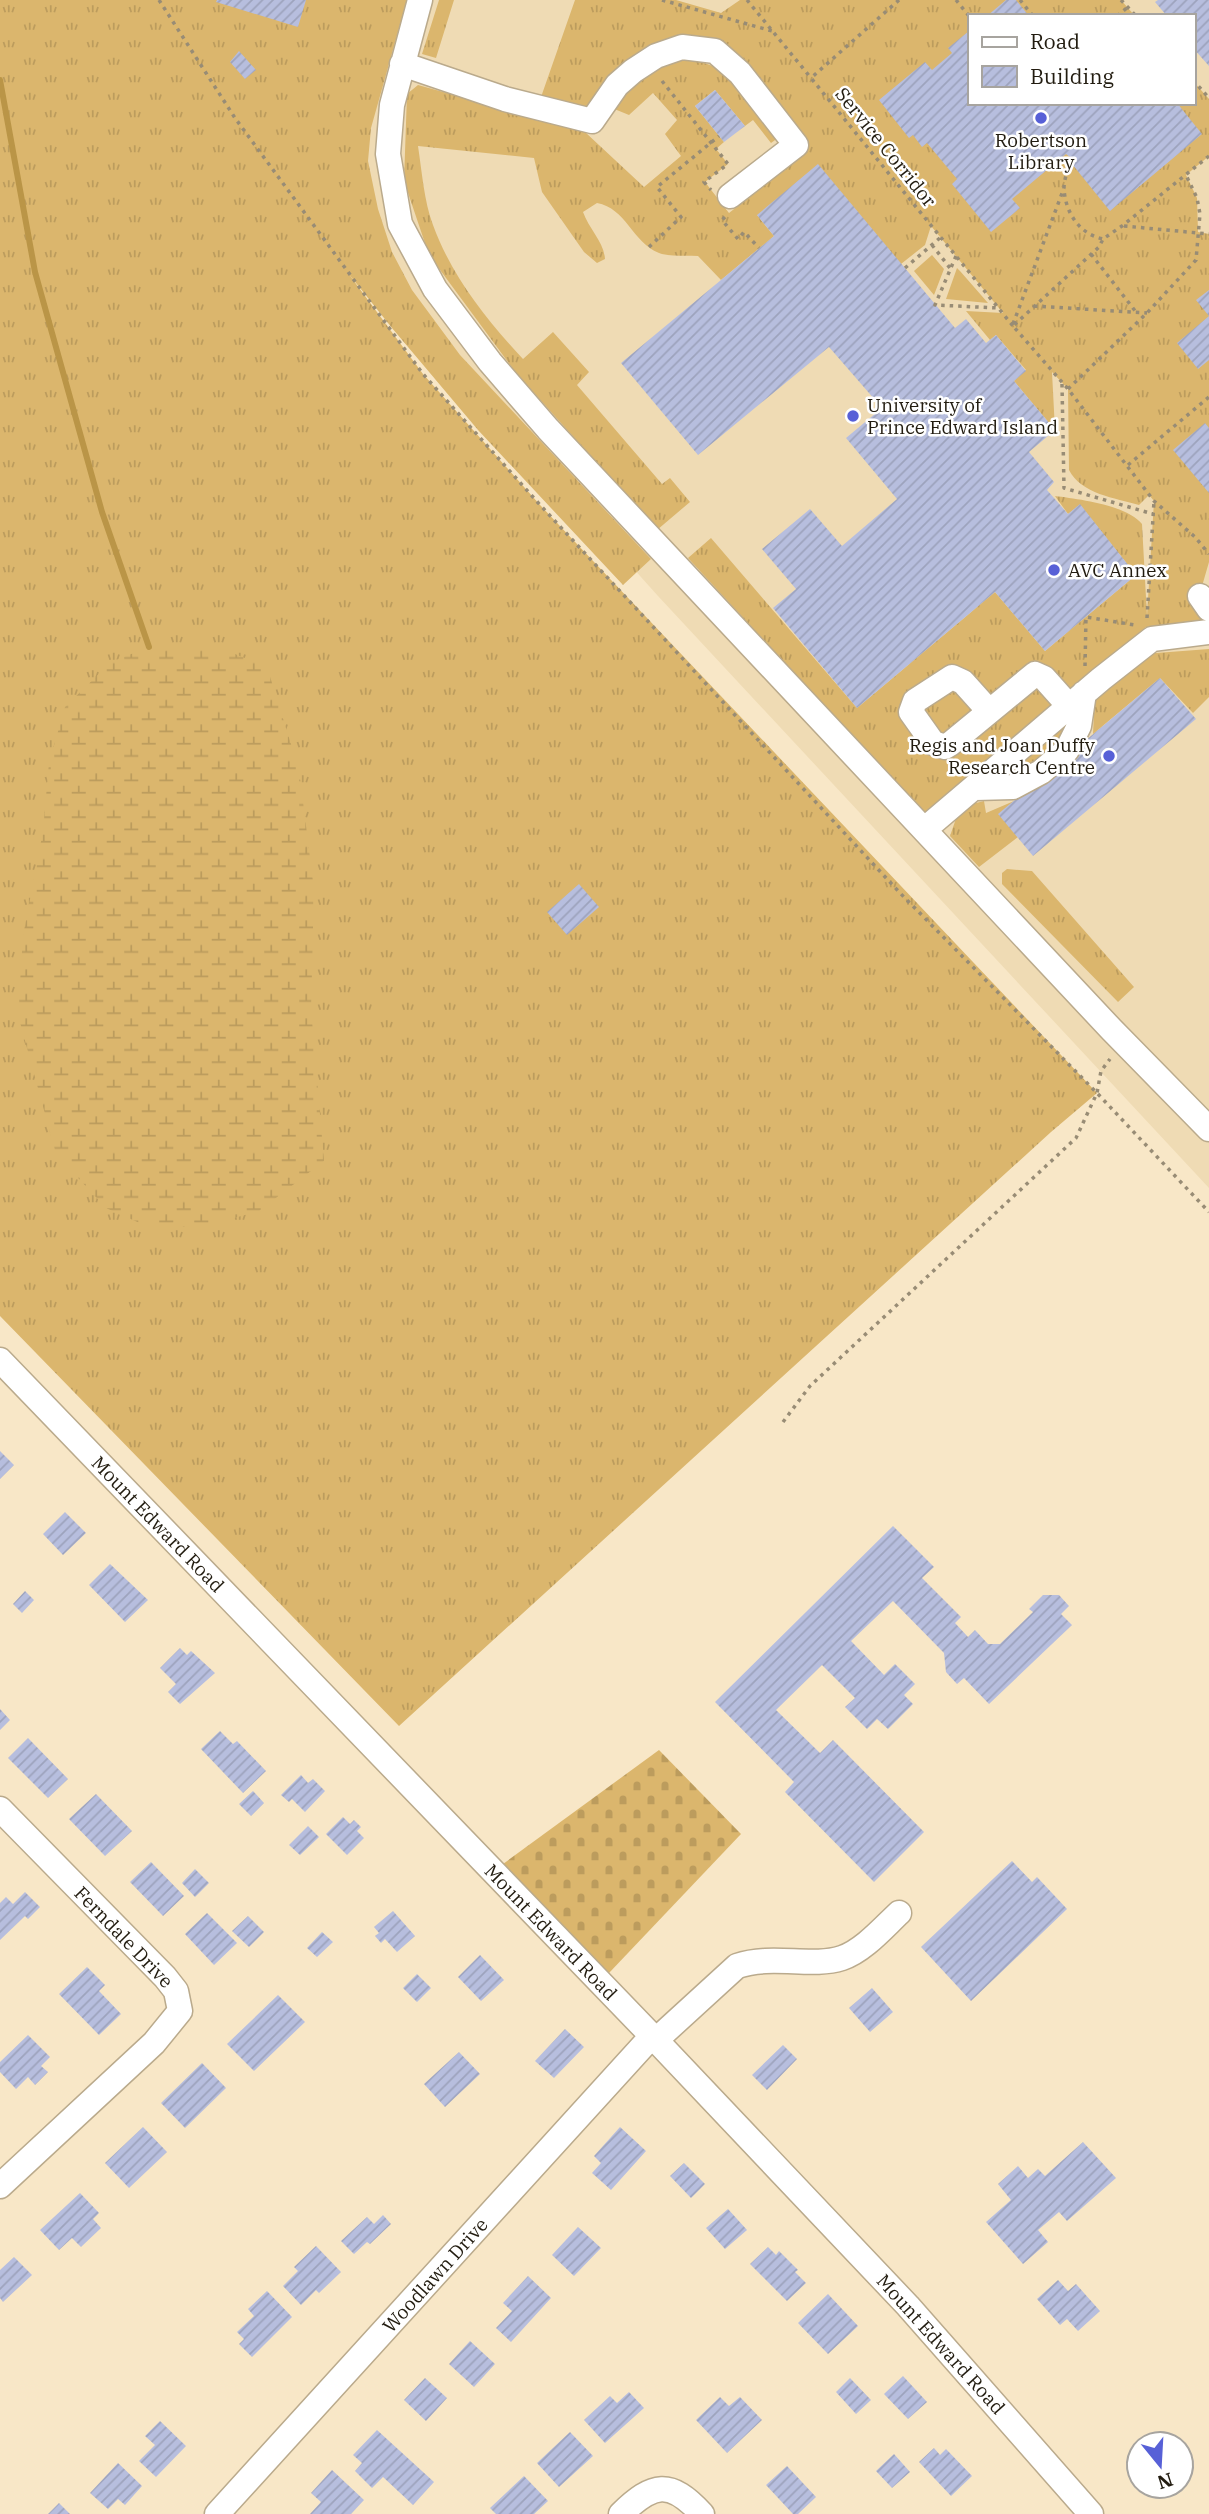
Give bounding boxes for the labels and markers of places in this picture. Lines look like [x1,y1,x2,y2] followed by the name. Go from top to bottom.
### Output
[1033,110,1049,126] marker: Robertson Library
[995,128,1087,174] place label: Robertson Library
[867,393,1058,439] place label: University of Prince Edward Island
[845,408,861,424] marker: University of Prince Edward Island
[1068,558,1167,582] place label: AVC Annex
[1046,562,1062,578] marker: AVC Annex
[909,733,1096,779] place label: Regis and Joan Duffy Research Centre
[1101,748,1117,764] marker: Regis and Joan Duffy Research Centre

